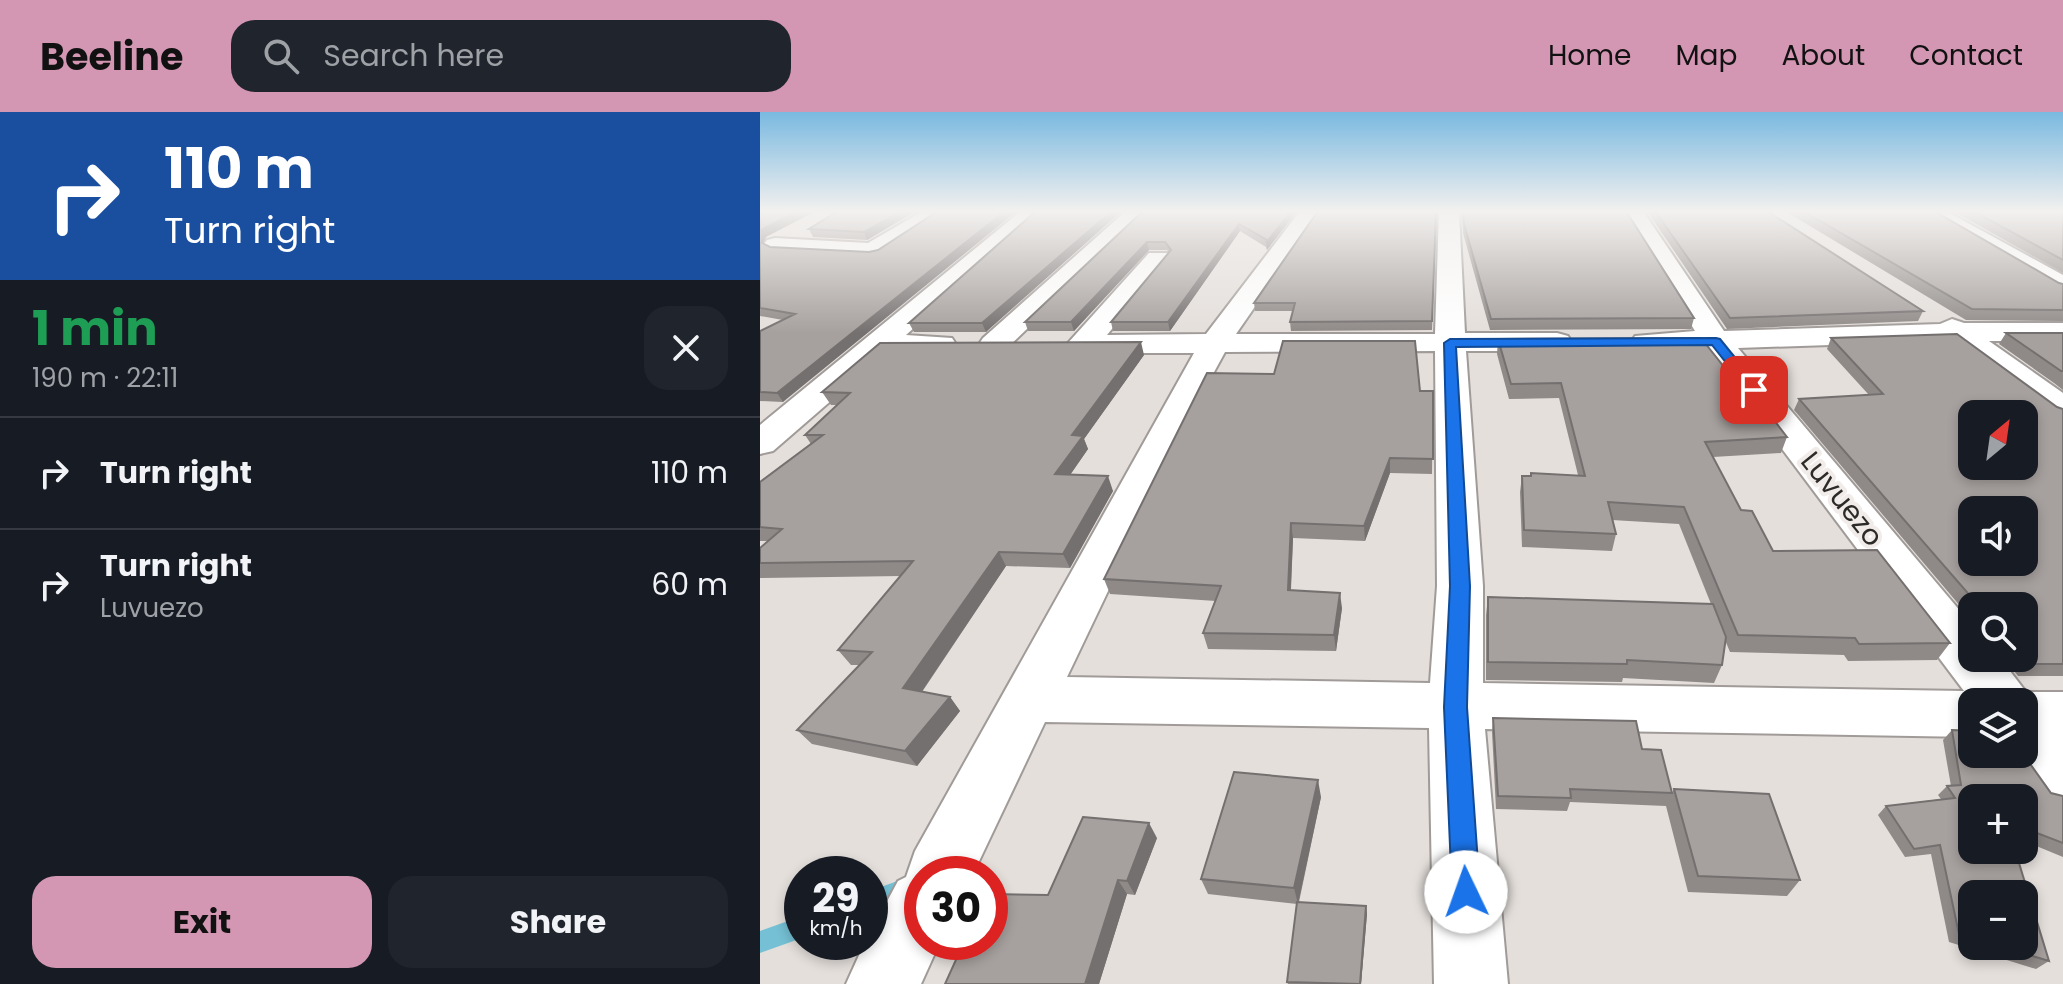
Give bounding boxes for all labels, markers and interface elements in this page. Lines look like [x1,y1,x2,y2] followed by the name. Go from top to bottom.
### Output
[231,20,791,92] search box
[40,30,183,83] text: Beeline
[259,34,303,78] icon: search
[323,34,504,77] text: Search here
[1548,36,1631,75] text: Home
[1675,36,1737,75] text: Map
[1781,36,1865,75] text: About
[1909,36,2023,75] text: Contact
[164,129,314,208] text: 110 m
[32,144,136,248] icon: right
[164,205,335,256] text: Turn right
[32,295,158,362] text: 1 min
[644,306,728,390] button: close
[1720,356,1788,424] pin
[32,360,178,396] text: 190 m · 22:11
[1732,368,1776,412] icon: arrive
[1958,400,2038,480] north arrow
[1958,400,2038,960] map controls
[1792,443,1892,555] street label: Luvuezo
[32,451,76,495] icon: right
[100,451,252,494] text: Turn right
[651,451,728,494] text: 110 m
[1958,496,2038,576] button: sound
[100,544,252,587] text: Turn right
[32,563,76,607] icon: right
[651,563,728,606] text: 60 m
[100,590,204,626] text: Luvuezo
[1958,592,2038,672] button: search
[1958,688,2038,768] button: layers
[1958,784,2038,864] button: +
[1424,850,1508,934] position arrow
[904,856,1008,960] speed limit sign: 30
[812,870,860,926] text: 29
[32,876,372,968] button: Exit
[388,876,728,968] button: Share
[1958,880,2038,960] button: −
[809,914,863,942] text: km/h

